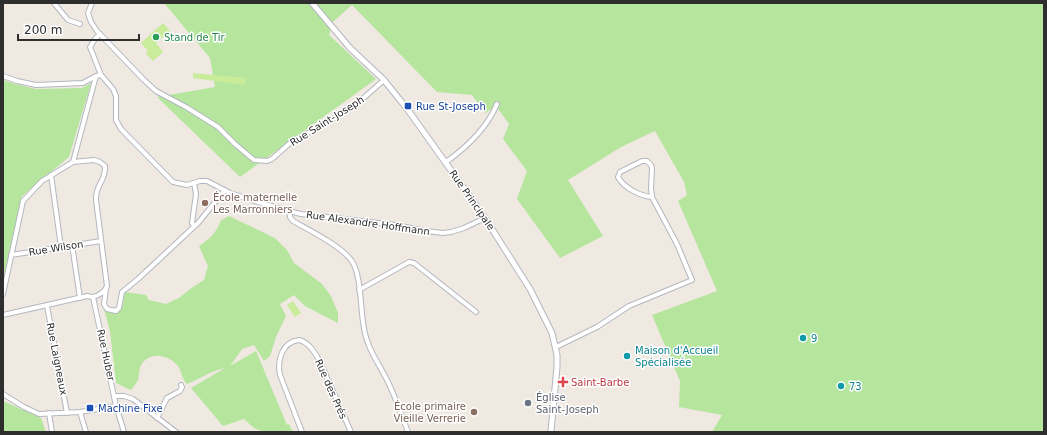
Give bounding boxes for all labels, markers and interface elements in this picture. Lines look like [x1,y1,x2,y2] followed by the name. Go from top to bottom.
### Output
[18,16,139,42] scale bar
[24,23,62,37] text: 200 m
[151,32,161,42] marker: Stand de Tir
[164,32,226,43] place label: Stand de Tir
[288,94,366,148] street label: Rue Saint-Joseph
[403,101,413,111] marker: Rue St-Joseph
[416,101,486,112] place label: Rue St-Joseph
[447,168,497,232] street label: Rue Principale
[213,191,297,215] place label: École maternelle Les Marronniers
[200,198,210,208] marker: École maternelle Les Marronniers
[305,209,431,237] street label: Rue Alexandre Hoffmann
[28,238,84,258] street label: Rue Wilson
[45,322,69,396] street label: Rue Laigneaux
[95,328,117,383] street label: Rue Huber
[798,333,808,343] marker: 9
[811,333,817,344] place label: 9
[635,345,718,368] place label: Maison d'Accueil Spécialisée
[622,351,632,361] marker: Maison d'Accueil Spécialisée
[313,357,349,421] street label: Rue des Prés
[558,377,568,387] marker: Saint-Barbe
[571,377,629,388] place label: Saint-Barbe
[836,381,846,391] marker: 73
[849,381,862,392] place label: 73
[536,391,599,415] place label: Église Saint-Joseph
[523,398,533,408] marker: Église Saint-Joseph
[394,400,466,424] place label: École primaire Vieille Verrerie
[85,403,95,413] marker: Machine Fixe
[98,403,163,414] place label: Machine Fixe
[469,407,479,417] marker: École primaire Vieille Verrerie

